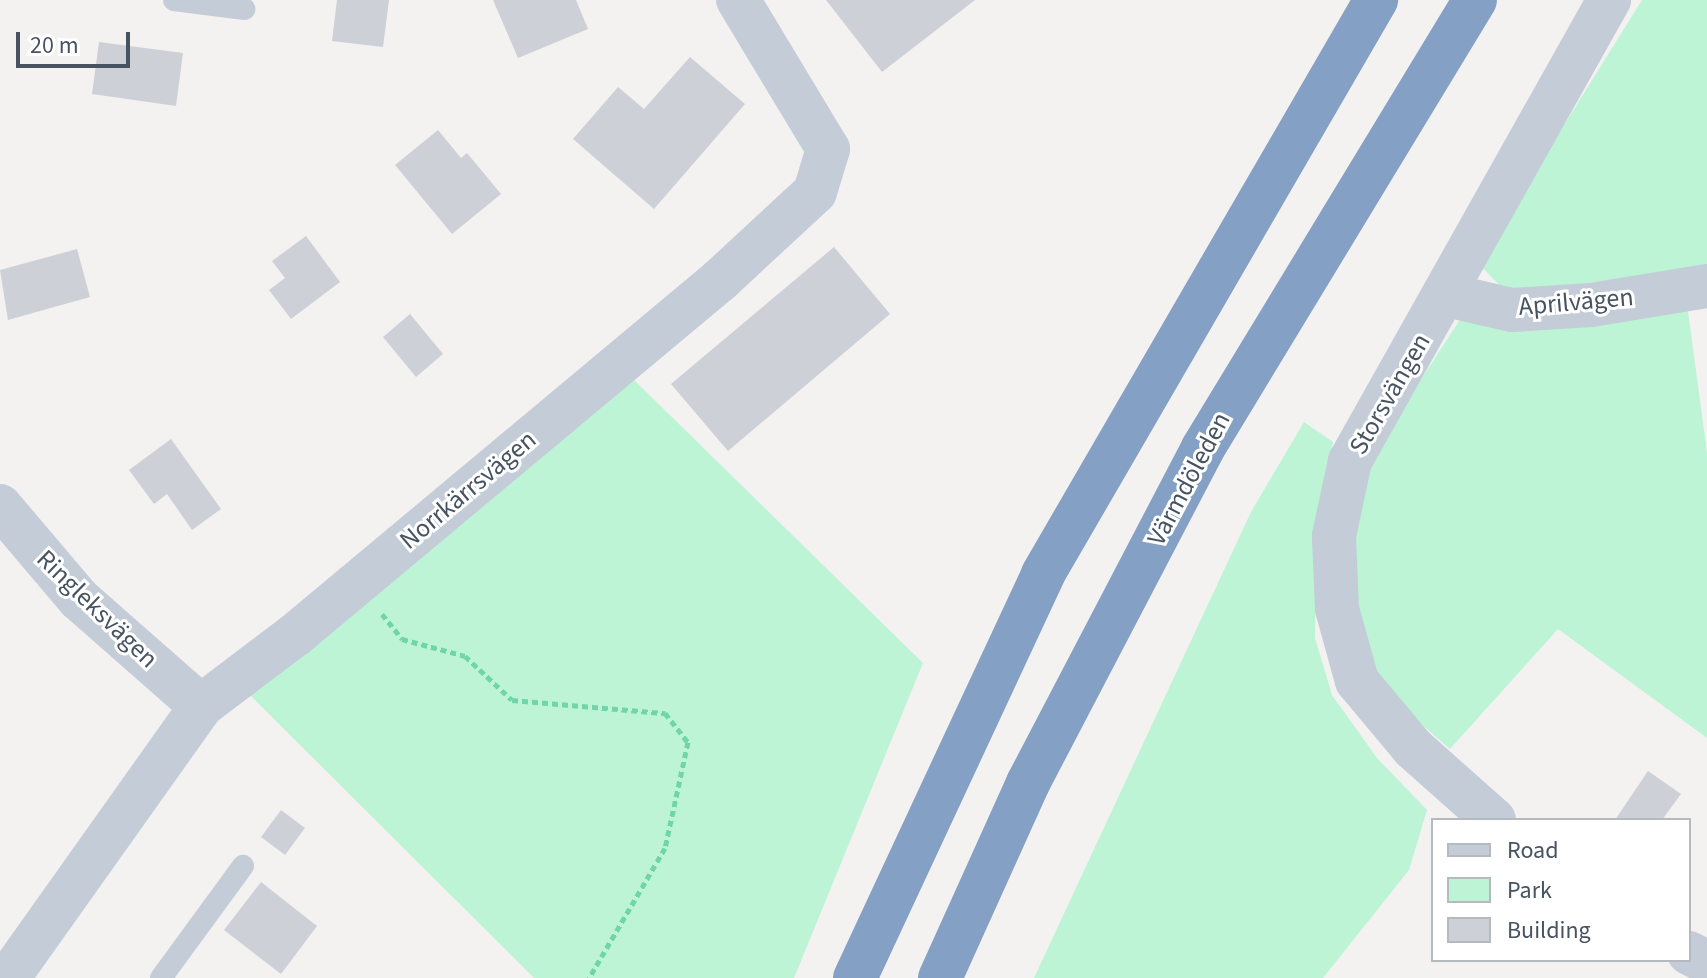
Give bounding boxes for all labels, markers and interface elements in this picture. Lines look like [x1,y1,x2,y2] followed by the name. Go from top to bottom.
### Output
[20,16,134,66] scale bar
[30,28,79,63] text: 20 m
[1517,281,1635,323] street label: Aprilvägen
[1343,328,1437,460] street label: Storsvängen
[1141,407,1237,551] street label: Värmdöleden
[394,424,542,556] street label: Norrkärrsvägen
[30,543,164,675] street label: Ringleksvägen
[1431,818,1691,962] legend
[1507,833,1559,868] text: Road
[1507,873,1552,908] text: Park
[1507,913,1591,948] text: Building

